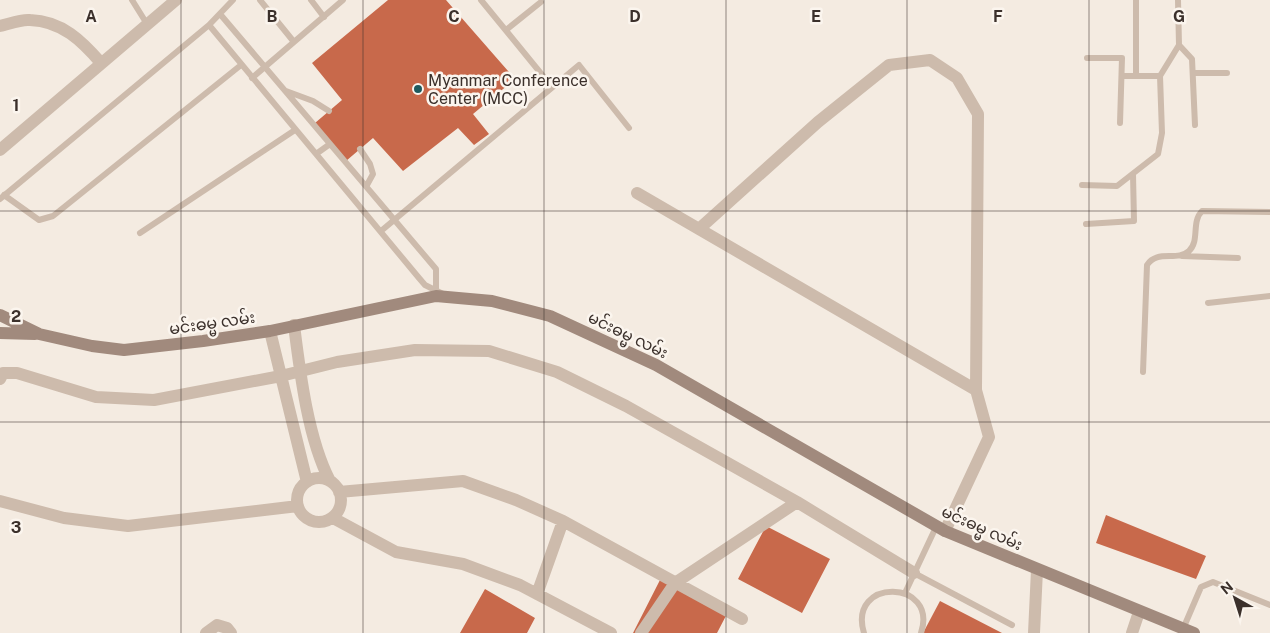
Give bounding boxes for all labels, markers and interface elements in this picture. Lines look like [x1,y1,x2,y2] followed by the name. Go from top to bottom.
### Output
[85,7,97,26] text: A
[267,7,278,26] text: B
[448,7,460,26] text: C
[629,7,641,26] text: D
[811,7,821,26] text: E
[993,7,1003,26] text: F
[1173,7,1185,26] text: G
[428,71,588,108] place label: Myanmar Conference Center (MCC)
[412,83,424,95] marker: Myanmar Conference Center (MCC)
[13,96,19,115] text: 1
[168,306,257,343] street label: မင်းဓမ္မ လမ်း
[583,306,672,366] street label: မင်းဓမ္မ လမ်း
[11,307,21,326] text: 2
[937,500,1026,558] street label: မင်းဓမ္မ လမ်း
[11,518,21,537] text: 3
[1210,573,1260,623] north arrow
[1218,578,1236,598] text: N

